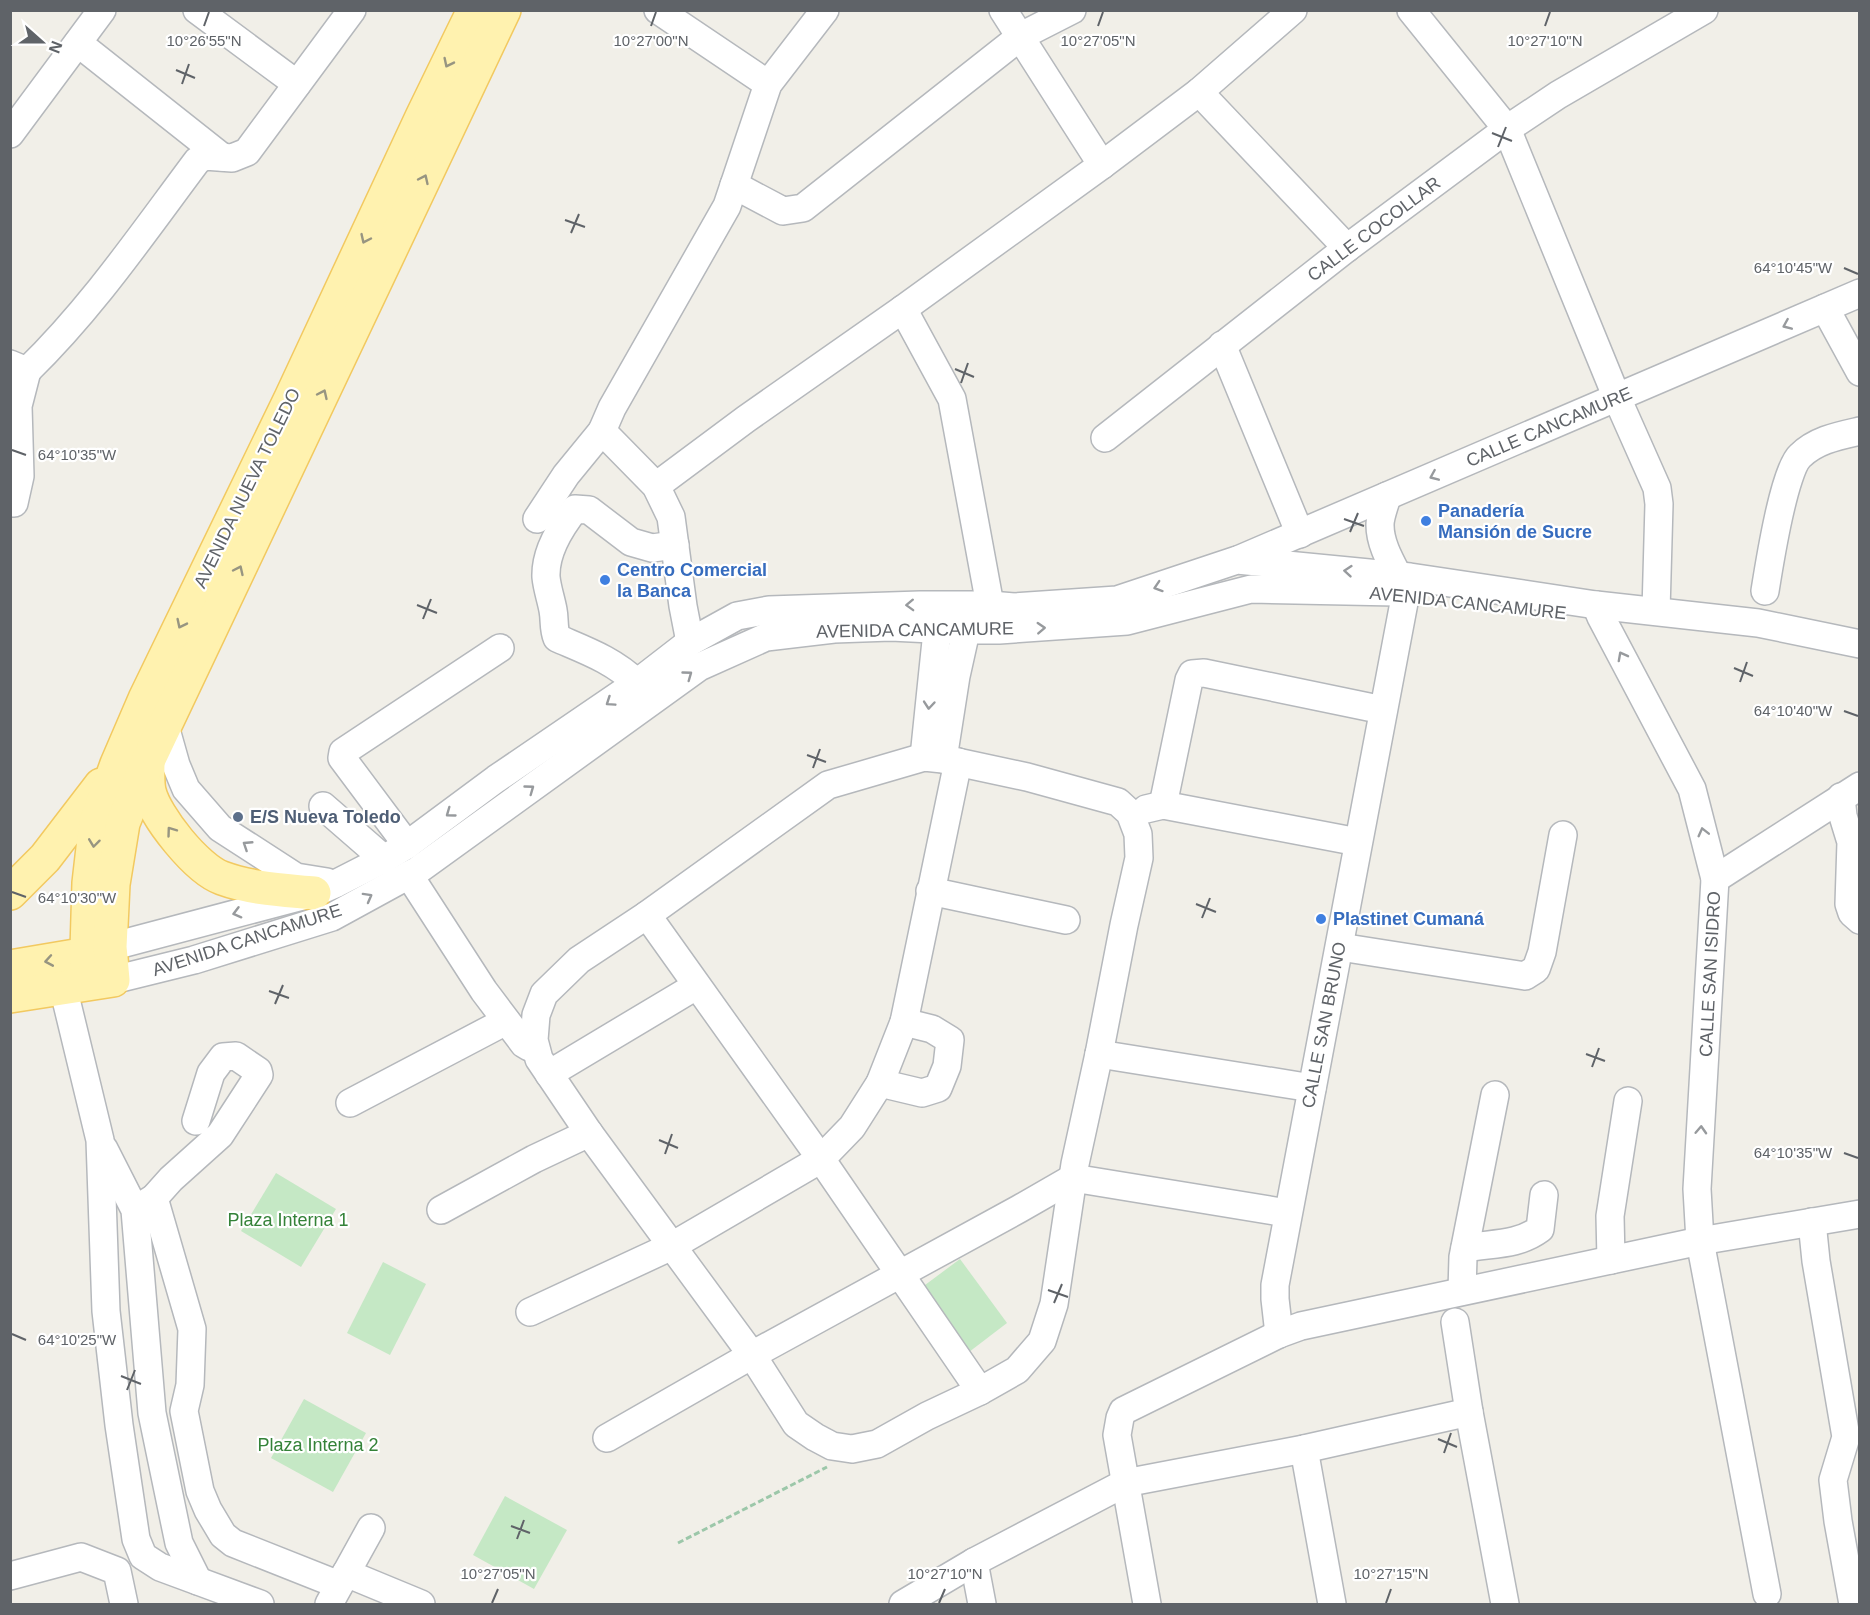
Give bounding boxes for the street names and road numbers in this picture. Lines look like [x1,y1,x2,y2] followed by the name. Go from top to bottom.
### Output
[1304,173,1444,285] street label: CALLE COCOLLAR
[1463,383,1635,471] street label: CALLE CANCAMURE
[190,385,304,591] street label: AVENIDA NUEVA TOLEDO
[1369,583,1567,623] street label: AVENIDA CANCAMURE
[816,618,1014,642] street label: AVENIDA CANCAMURE
[1696,891,1724,1057] street label: CALLE SAN ISIDRO
[150,900,344,980] street label: AVENIDA CANCAMURE
[1298,940,1350,1110] street label: CALLE SAN BRUNO

